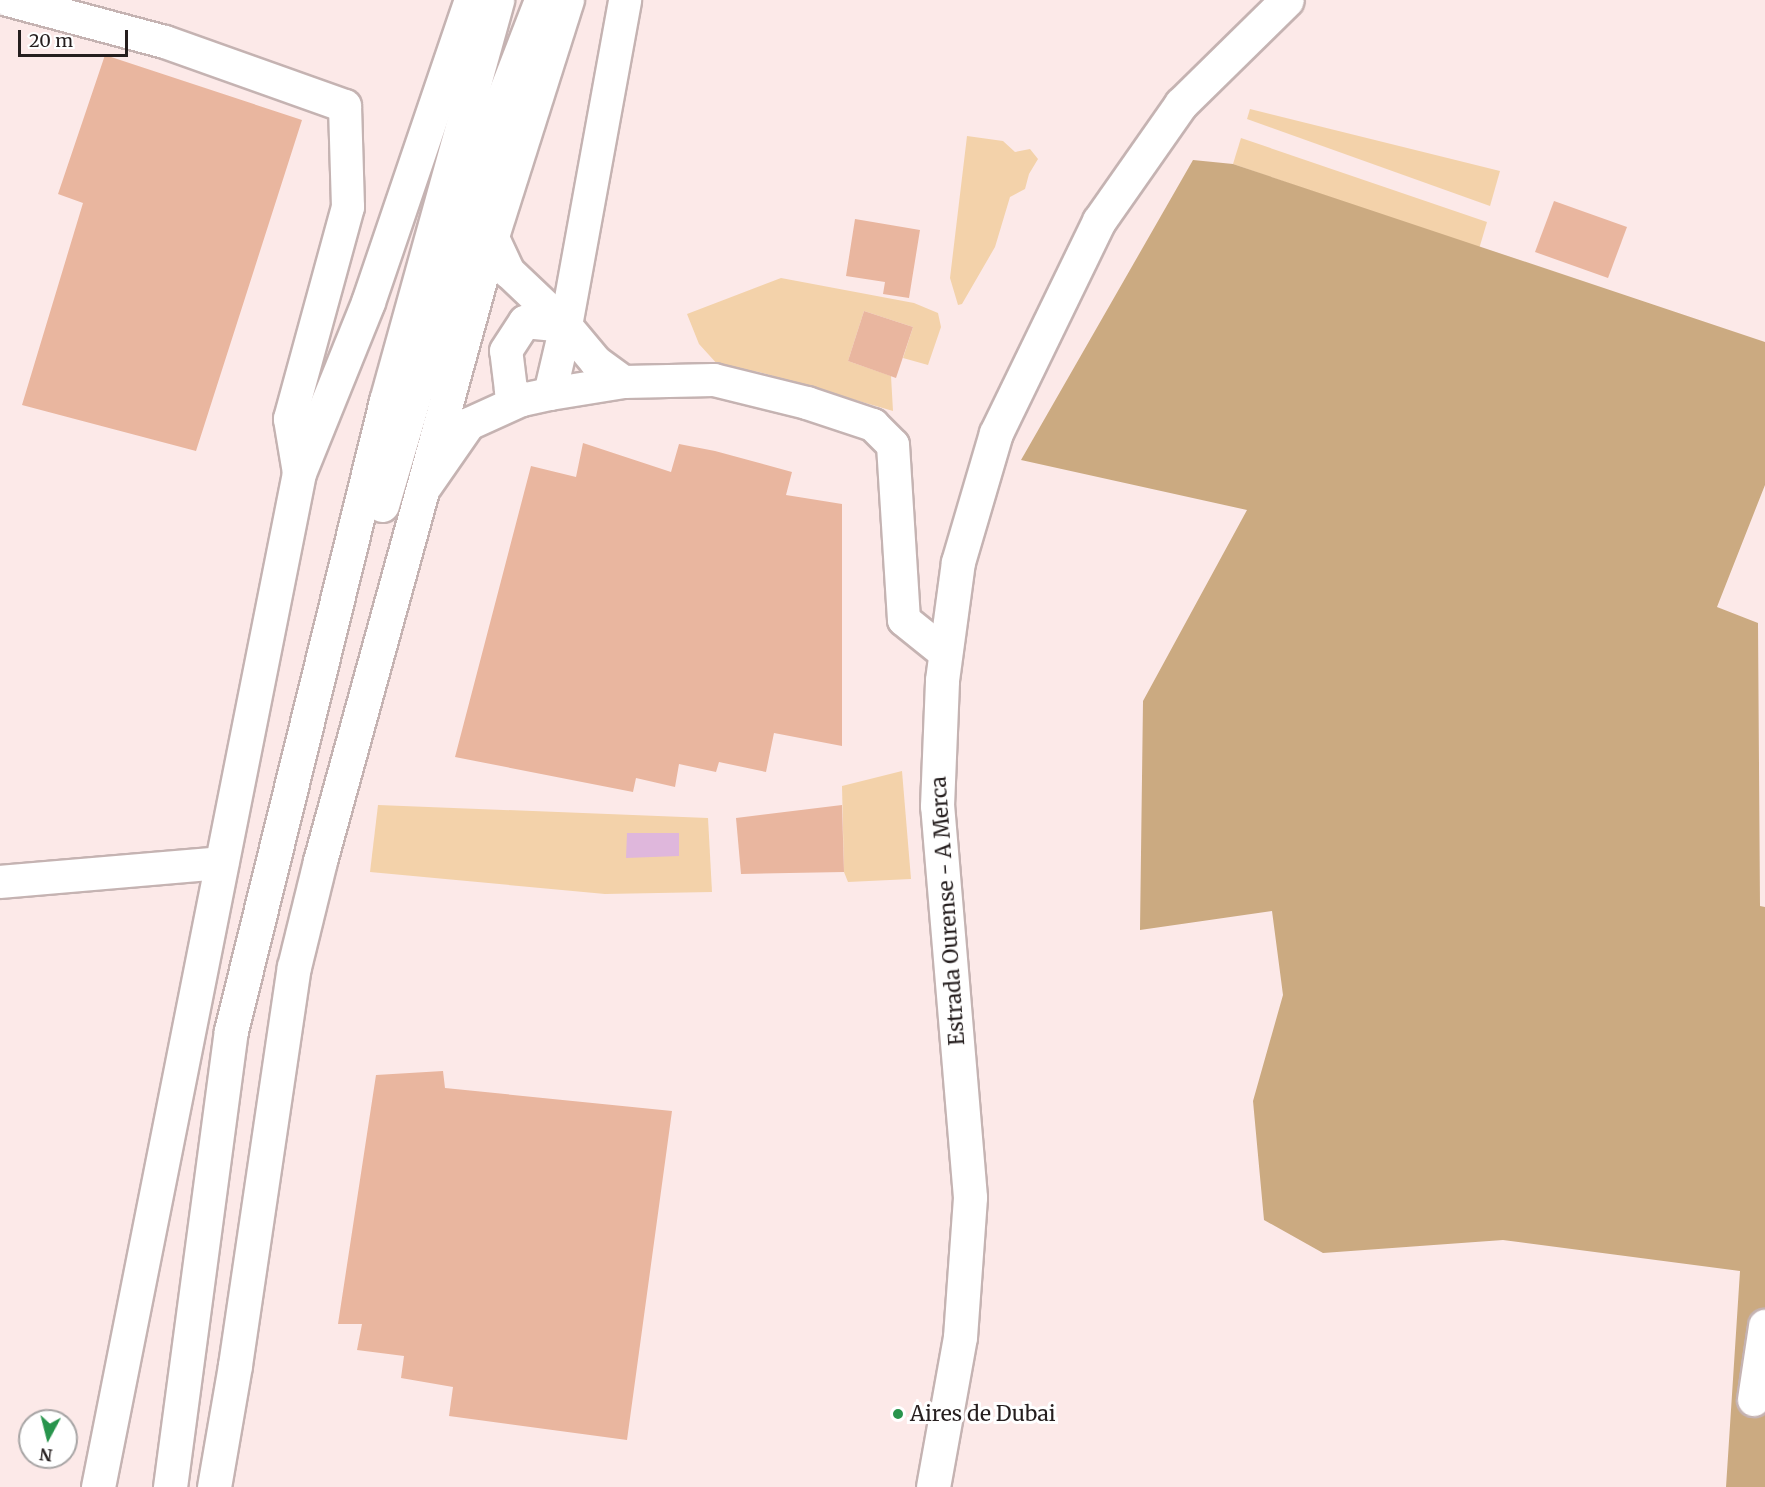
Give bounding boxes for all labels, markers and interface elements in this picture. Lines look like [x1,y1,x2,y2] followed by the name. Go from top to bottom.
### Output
[21,18,130,56] scale bar
[29,29,73,52] text: 20 m
[926,776,970,1046] street label: Estrada Ourense - A Merca
[910,1401,1056,1427] place label: Aires de Dubai
[891,1407,905,1421] marker: Aires de Dubai
[18,1409,78,1469] north arrow
[39,1444,54,1466] text: N

